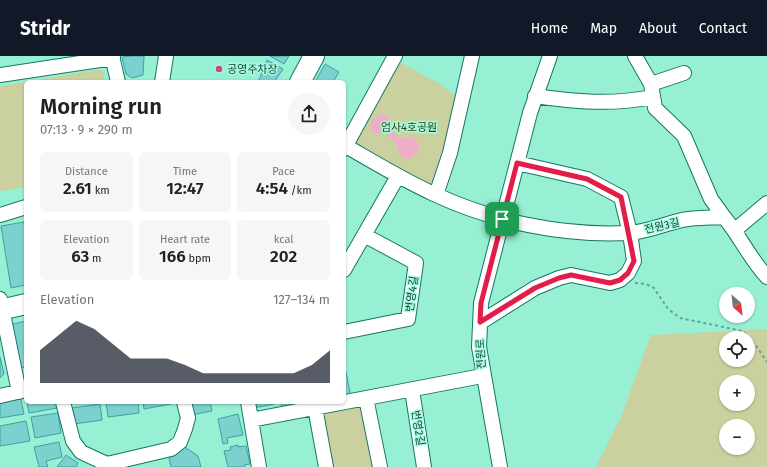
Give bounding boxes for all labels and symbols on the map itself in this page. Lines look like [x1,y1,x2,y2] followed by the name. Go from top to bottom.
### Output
[227,63,278,76] place label: 공영주차장
[214,64,224,74] marker: 공영주차장
[381,121,437,134] park label: 엄사4호공원
[485,202,519,236] pin
[643,216,681,236] street label: 전원3길
[403,275,421,313] street label: 번영4길
[719,287,755,323] north arrow
[474,338,488,370] street label: 전원로
[409,409,427,447] street label: 번영2길

